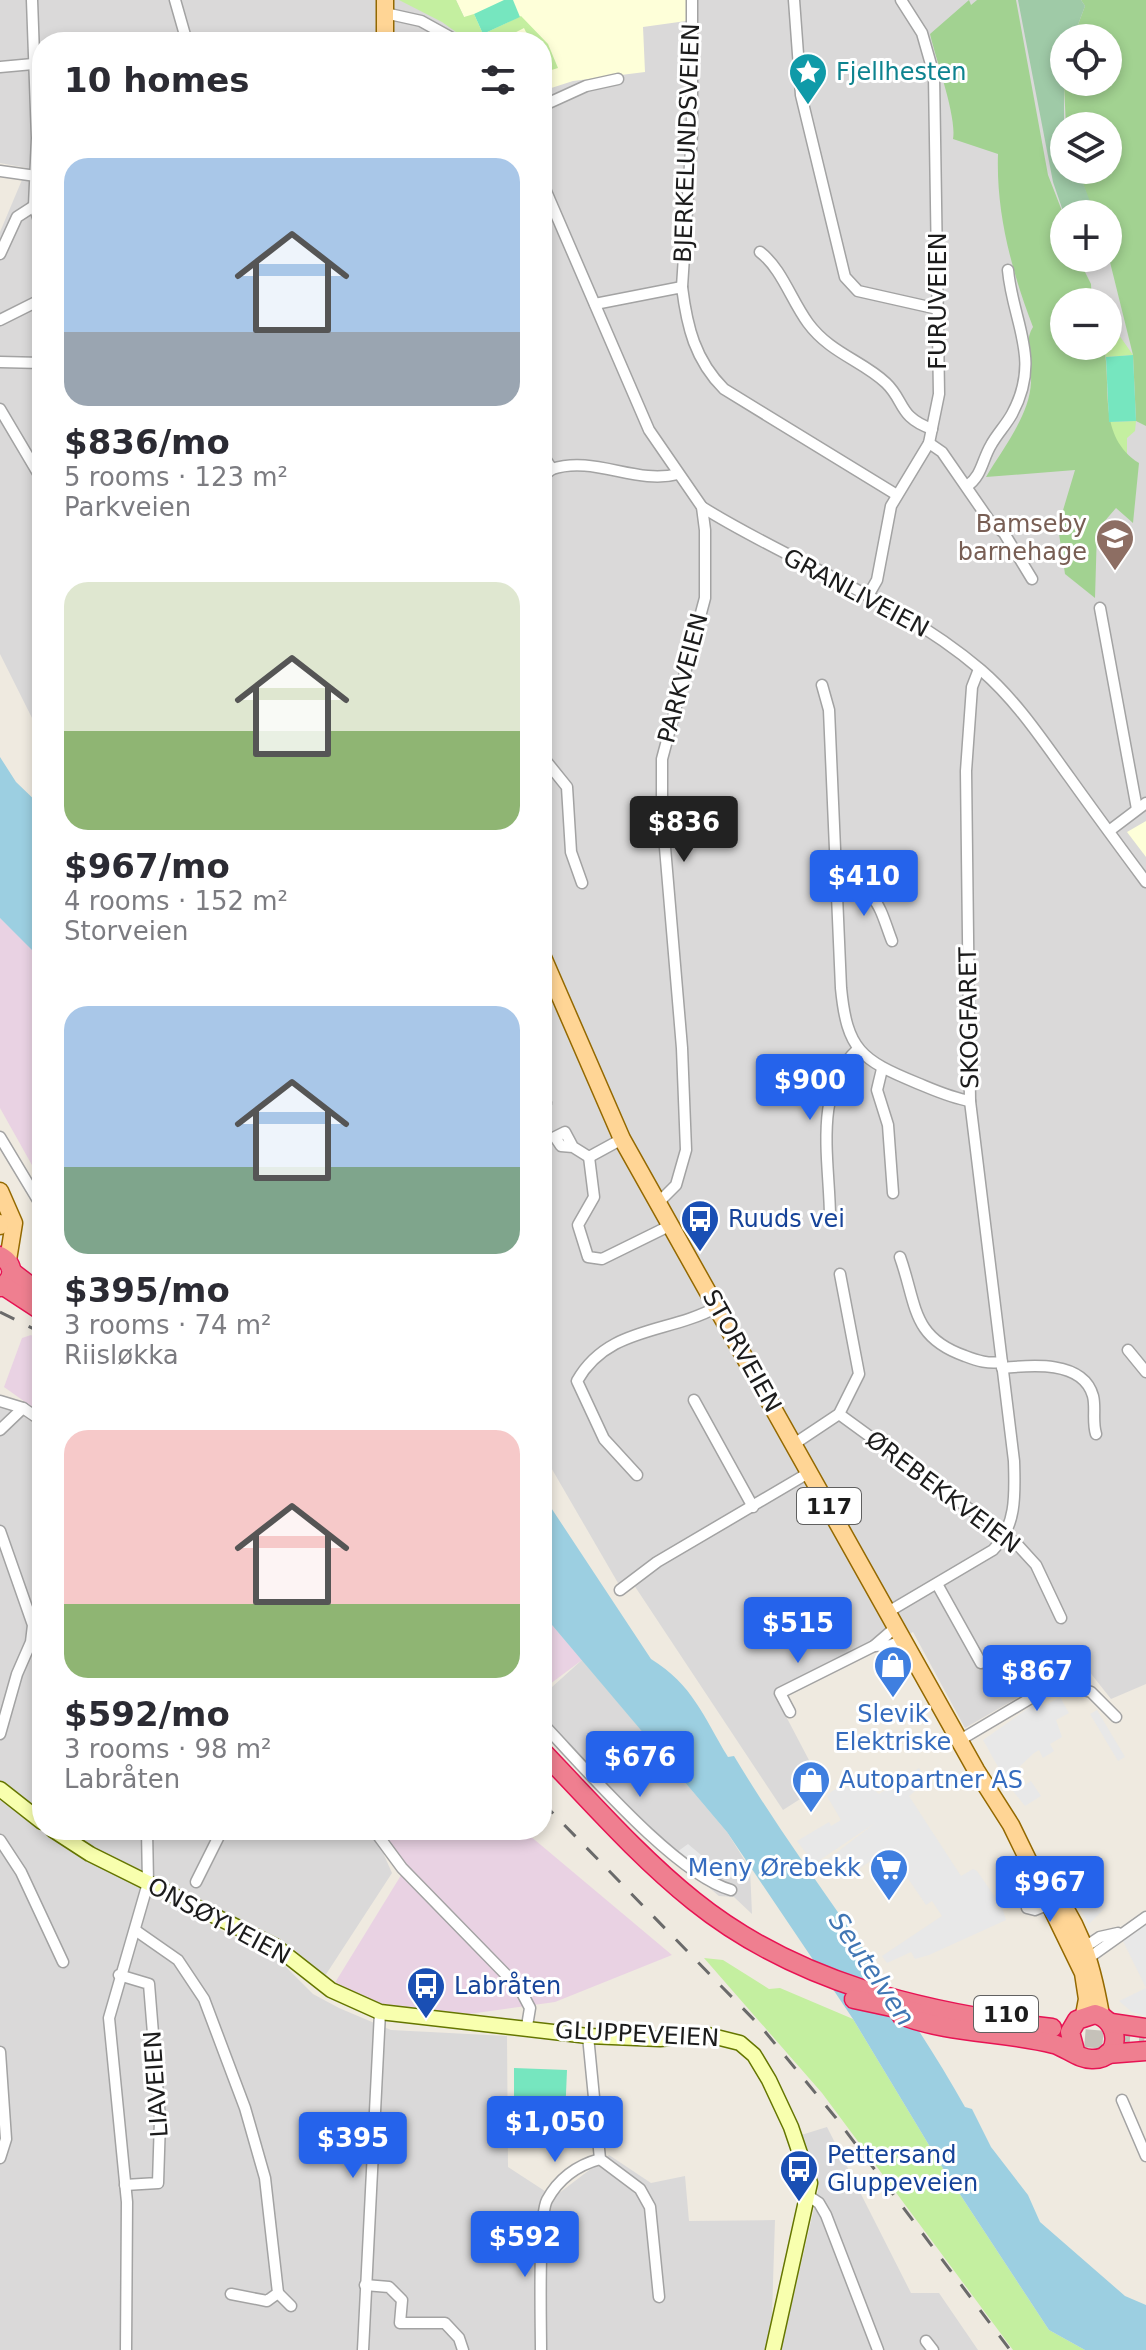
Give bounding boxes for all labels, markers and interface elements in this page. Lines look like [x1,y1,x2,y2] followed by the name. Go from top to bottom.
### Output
[669,23,705,263] street label: BJERKELUNDSVEIEN
[1050,24,1122,360] map controls
[1050,24,1122,96] button: locate
[787,51,829,106] place icon: Fjellhesten
[476,58,520,102] icon: filters
[836,58,966,86] place label: Fjellhesten
[64,60,249,100] text: 10 homes
[1050,112,1122,184] button: layers
[1050,200,1122,272] button: +
[220,210,364,354] icon: home
[924,232,952,370] street label: FURUVEIEN
[1050,288,1122,360] button: −
[64,422,230,462] text: $836/mo
[64,462,288,492] text: 5 rooms · 123 m²
[64,492,191,522] text: Parkveien
[958,510,1087,566] place label: Bamseby barnehage
[1094,517,1136,572] school or university icon: Bamseby barnehage
[778,543,934,643] street label: GRANLIVEIEN
[652,610,714,746] street label: PARKVEIEN
[220,634,364,778] icon: home
[637,796,731,864] pin: $836
[648,807,720,837] text: $836
[64,846,230,886] text: $967/mo
[817,850,911,918] pin: $410
[828,861,900,891] text: $410
[64,886,288,916] text: 4 rooms · 152 m²
[64,916,188,946] text: Storveien
[954,947,984,1089] street label: SKOGFARET
[763,1054,857,1122] pin: $900
[220,1058,364,1202] icon: home
[774,1065,846,1095] text: $900
[679,1198,721,1253] bus stop icon: Ruuds vei
[728,1205,845,1233] place label: Ruuds vei
[64,1270,230,1310] text: $395/mo
[697,1285,787,1417] street label: STORVEIEN
[64,1310,272,1340] text: 3 rooms · 74 m²
[64,1340,179,1370] text: Riisløkka
[860,1425,1026,1559] street label: ØREBEKKVEIEN
[220,1482,364,1626] icon: home
[797,1488,861,1524] road number: 117
[751,1597,845,1665] pin: $515
[762,1608,834,1638] text: $515
[872,1644,914,1699] shop icon: Slevik Elektriske
[990,1645,1084,1713] pin: $867
[1001,1656,1073,1686] text: $867
[64,1694,230,1734] text: $592/mo
[835,1700,951,1756] place label: Slevik Elektriske
[593,1731,687,1799] pin: $676
[64,1734,272,1764] text: 3 rooms · 98 m²
[604,1742,676,1772] text: $676
[790,1759,832,1814] shop icon: Autopartner AS
[64,1764,180,1794] text: Labråten
[839,1766,1023,1794] place label: Autopartner AS
[868,1847,910,1902] supermarket icon: Meny Ørebekk
[688,1854,861,1882] place label: Meny Ørebekk
[1003,1856,1097,1924] pin: $967
[1014,1867,1086,1897] text: $967
[143,1872,295,1970] street label: ONSØYVEIEN
[823,1907,921,2031] water label: Seutelven
[405,1965,447,2020] bus stop icon: Labråten
[454,1971,561,2000] place label: Labråten
[974,1996,1038,2032] road number: 110
[554,2016,720,2052] street label: GLUPPEVEIEN
[138,2030,174,2138] street label: LIAVEIEN
[490,2096,620,2164] pin: $1,050
[505,2107,605,2137] text: $1,050
[306,2112,400,2180] pin: $395
[317,2123,389,2153] text: $395
[827,2141,978,2197] place label: Pettersand Gluppeveien
[778,2148,820,2203] bus stop icon: Pettersand Gluppeveien
[478,2211,572,2279] pin: $592
[489,2222,561,2252] text: $592

